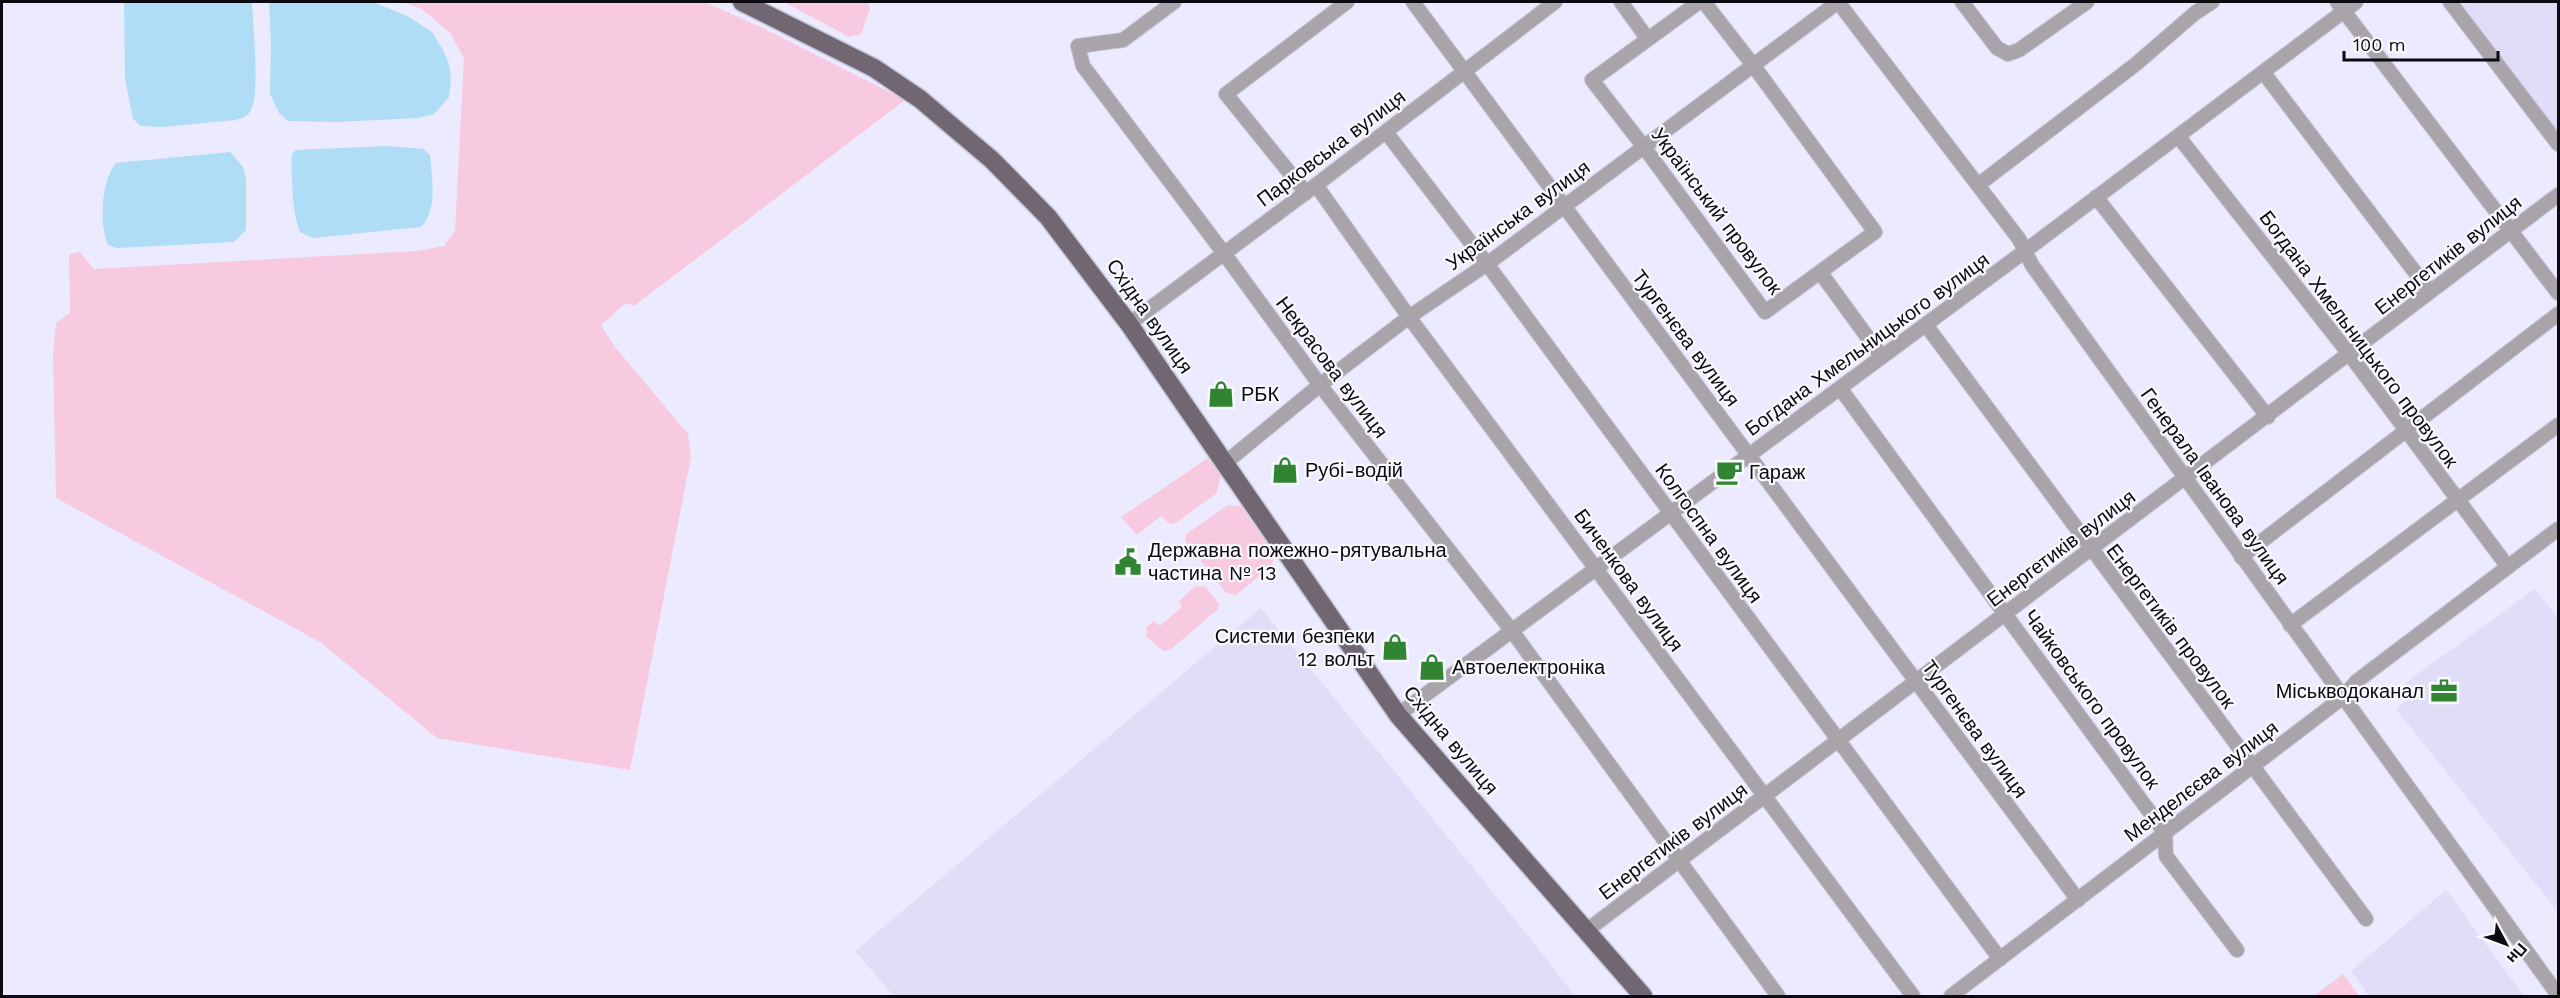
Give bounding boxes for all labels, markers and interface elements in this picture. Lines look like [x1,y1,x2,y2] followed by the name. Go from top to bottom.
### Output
[2344,24,2498,62] scale bar
[2353,34,2406,55] text: 100 m
[1252,84,1410,212] street label: Парковська вулиця
[1647,123,1788,299] street label: Український провулок
[1441,155,1595,275] street label: Українська вулиця
[2370,190,2526,320] street label: Енергетиків вулиця
[2254,206,2464,472] street label: Богдана Хмельницького провулок
[1740,247,1994,441] street label: Богдана Хмельницького вулиця
[1102,254,1198,378] street label: Східна вулиця
[1627,265,1745,411] street label: Тургенєва вулиця
[1271,291,1393,443] street label: Некрасова вулиця
[1206,379,1236,409] shop icon: РБК
[1241,382,1279,406] place label: РБК
[2136,383,2294,589] street label: Генерала Іванова вулиця
[1270,455,1300,485] shop icon: Рубі-водій
[1714,457,1744,487] cafe icon: Гараж
[1305,458,1403,482] place label: Рубі-водій
[1650,459,1768,607] street label: Колгоспна вулиця
[1749,460,1806,484] place label: Гараж
[1982,484,2140,612] street label: Енергетиків вулиця
[1569,504,1689,656] street label: Биченкова вулиця
[1148,538,1447,585] place label: Державна пожежно-рятувальна частина № 13
[2101,539,2241,713] street label: Енергетиків провулок
[1113,547,1143,577] public building icon: Державна пожежно-рятувальна частина № 13
[2019,605,2165,794] street label: Чайковського провулок
[1215,624,1375,671] place label: Системи безпеки 12 вольт
[1380,632,1410,662] shop icon: Системи безпеки 12 вольт
[1417,652,1447,682] shop icon: Автоелектроніка
[1452,655,1606,679] place label: Автоелектроніка
[1917,655,2033,803] street label: Тургенєва вулиця
[2429,676,2459,706] office icon: Міськводоканал
[2276,679,2424,703] place label: Міськводоканал
[1399,681,1503,799] street label: Східна вулиця
[2119,715,2283,847] street label: Менделєєва вулиця
[1594,777,1752,905] street label: Енергетиків вулиця
[2476,914,2536,974] north arrow
[2503,939,2531,968] text: Пн

